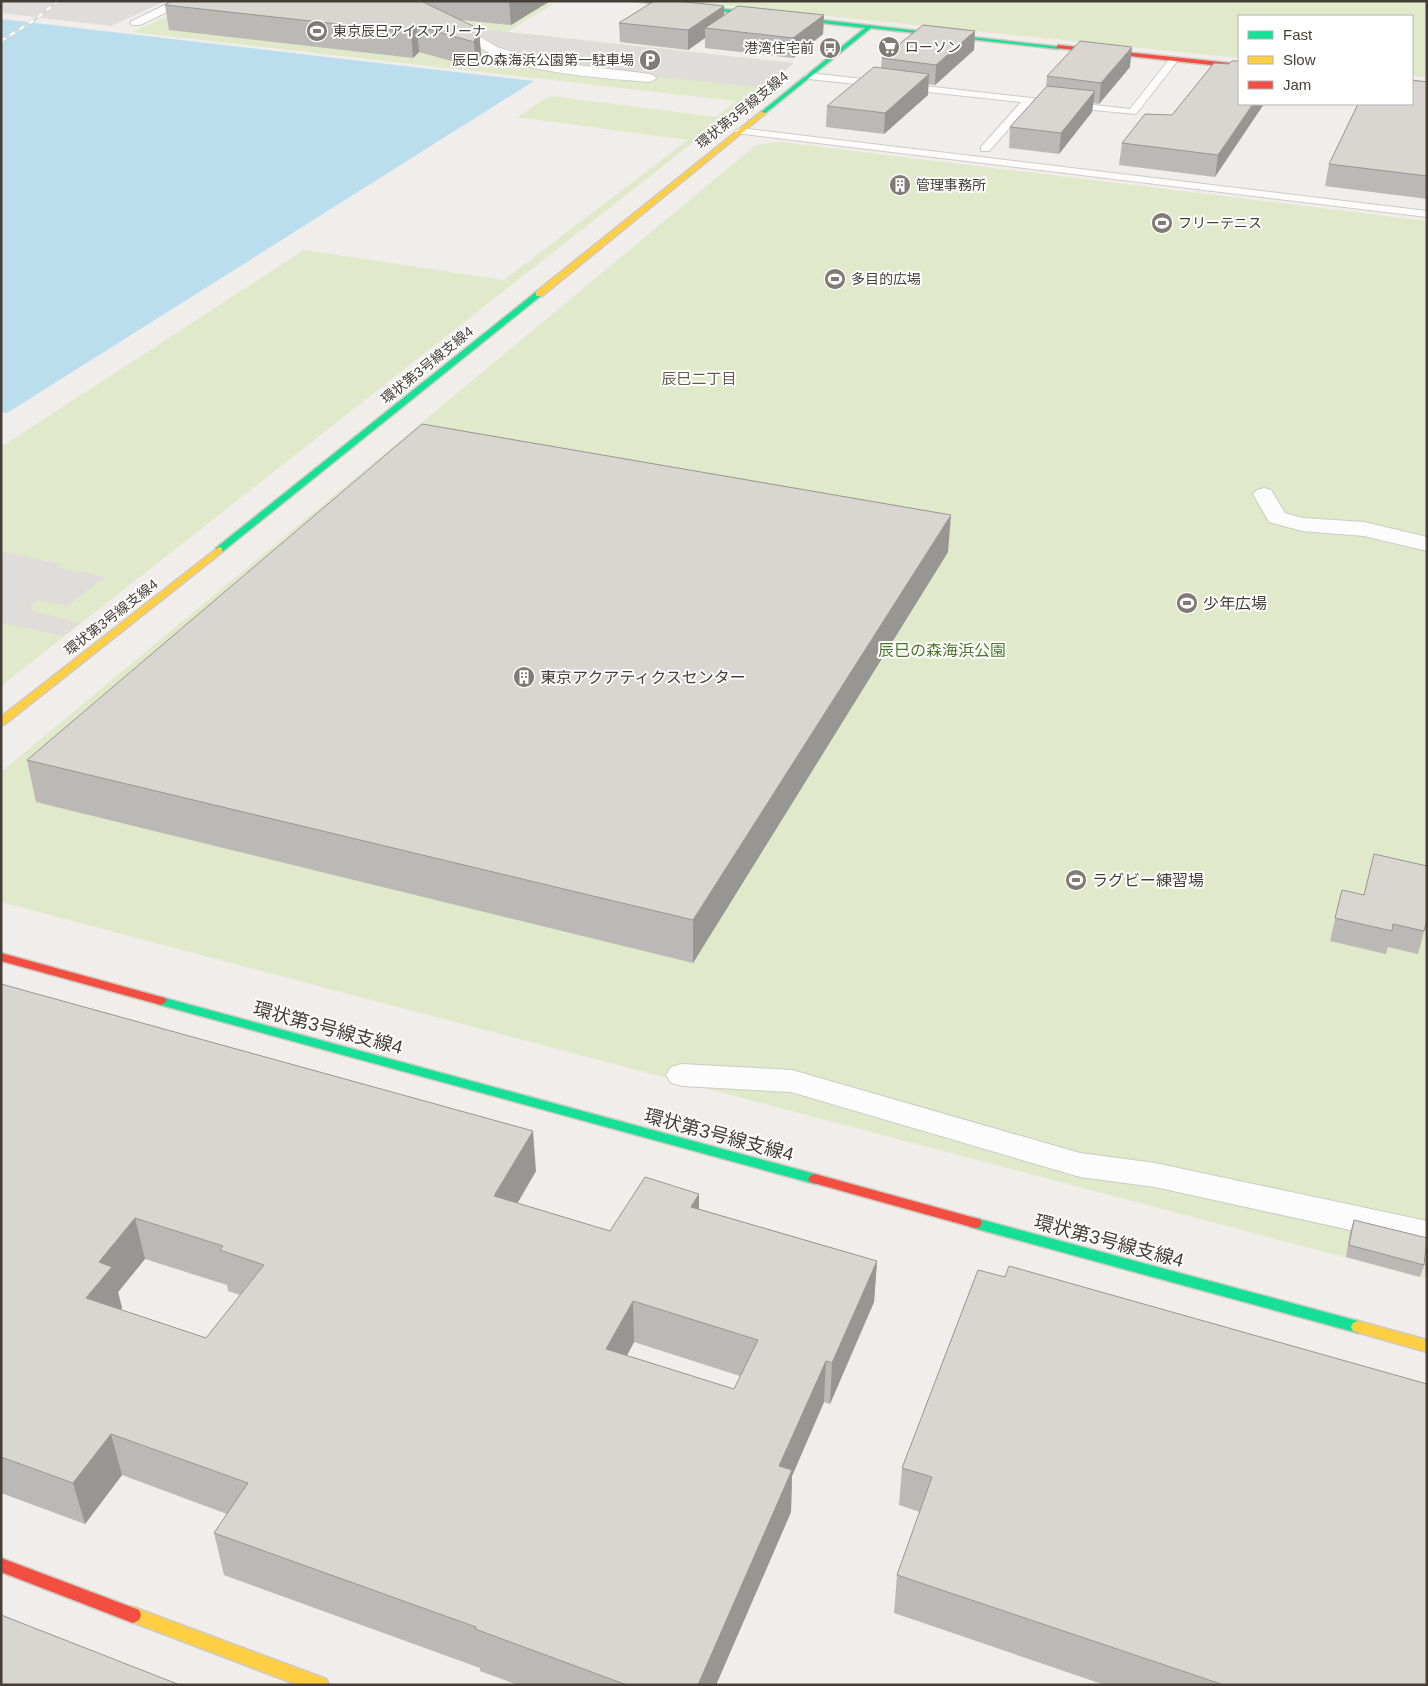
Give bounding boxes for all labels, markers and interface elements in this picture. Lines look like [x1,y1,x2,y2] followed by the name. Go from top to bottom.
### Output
[1238,15,1413,105] legend
[305,19,329,43] sports icon: 東京辰巳アイスアリーナ
[333,23,486,39] place label: 東京辰巳アイスアリーナ
[1283,26,1313,43] text: Fast
[877,35,901,59] supermarket icon: ローソン
[818,36,842,60] bus stop icon: 港湾住宅前
[905,39,961,55] place label: ローソン
[744,40,814,56] place label: 港湾住宅前
[638,48,662,72] parking icon: 辰巳の森海浜公園第一駐車場
[1283,51,1316,68] text: Slow
[452,52,634,68] place label: 辰巳の森海浜公園第一駐車場
[693,68,791,152] street label: 環状第3号線支線4
[1283,76,1311,93] text: Jam
[888,173,912,197] building icon: 管理事務所
[916,177,986,193] place label: 管理事務所
[1150,211,1174,235] sports icon: フリーテニス
[1178,215,1262,231] place label: フリーテニス
[823,267,847,291] sports icon: 多目的広場
[851,271,921,287] place label: 多目的広場
[378,323,476,407] street label: 環状第3号線支線4
[661,370,737,387] district label: 辰巳二丁目
[61,576,161,658] street label: 環状第3号線支線4
[1175,591,1199,615] sports icon: 少年広場
[1203,595,1267,612] place label: 少年広場
[878,642,1006,659] park label: 辰巳の森海浜公園
[512,665,536,689] building icon: 東京アクアティクスセンター
[540,669,746,686] place label: 東京アクアティクスセンター
[1064,868,1088,892] sports icon: ラグビー練習場
[1092,872,1204,889] place label: ラグビー練習場
[251,998,406,1058] street label: 環状第3号線支線4
[642,1105,797,1165] street label: 環状第3号線支線4
[1032,1211,1187,1271] street label: 環状第3号線支線4

